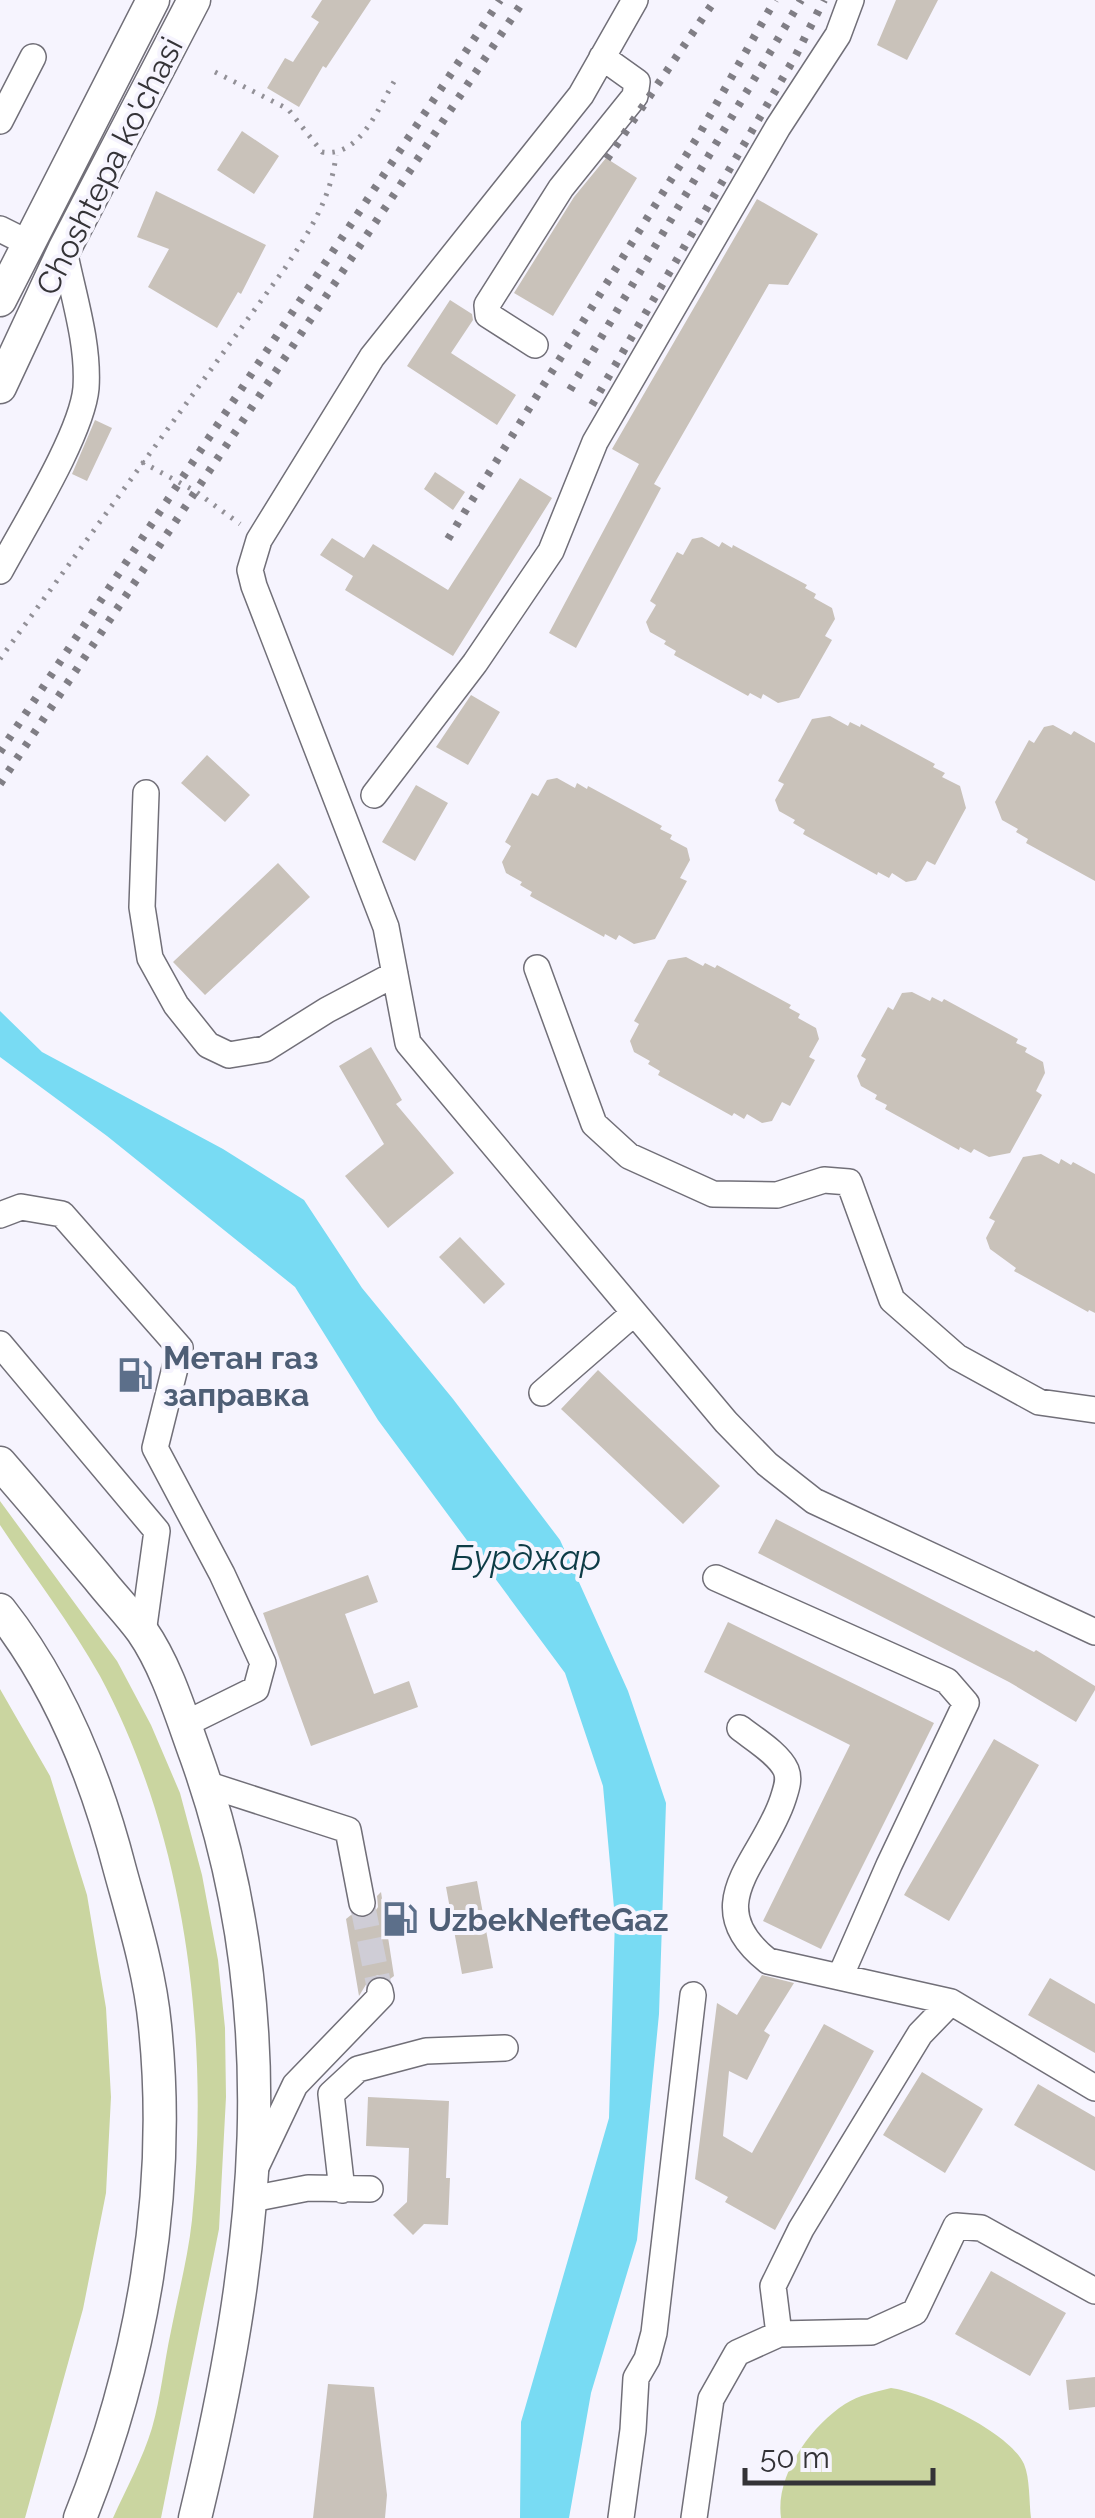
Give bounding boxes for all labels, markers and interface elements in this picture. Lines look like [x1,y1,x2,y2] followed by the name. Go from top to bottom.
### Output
[28,31,190,301] street label: Choshtepa ko'chasi
[163,1339,319,1413] place label: Метан газ заправка
[116,1356,154,1394] fuel station icon: Метан газ заправка
[451,1537,601,1578] water label: Бурджар
[381,1900,419,1938] fuel station icon: UzbekNefteGaz
[428,1901,668,1938] place label: UzbekNefteGaz
[745,2423,932,2485] scale bar
[760,2440,830,2475] text: 50 m

